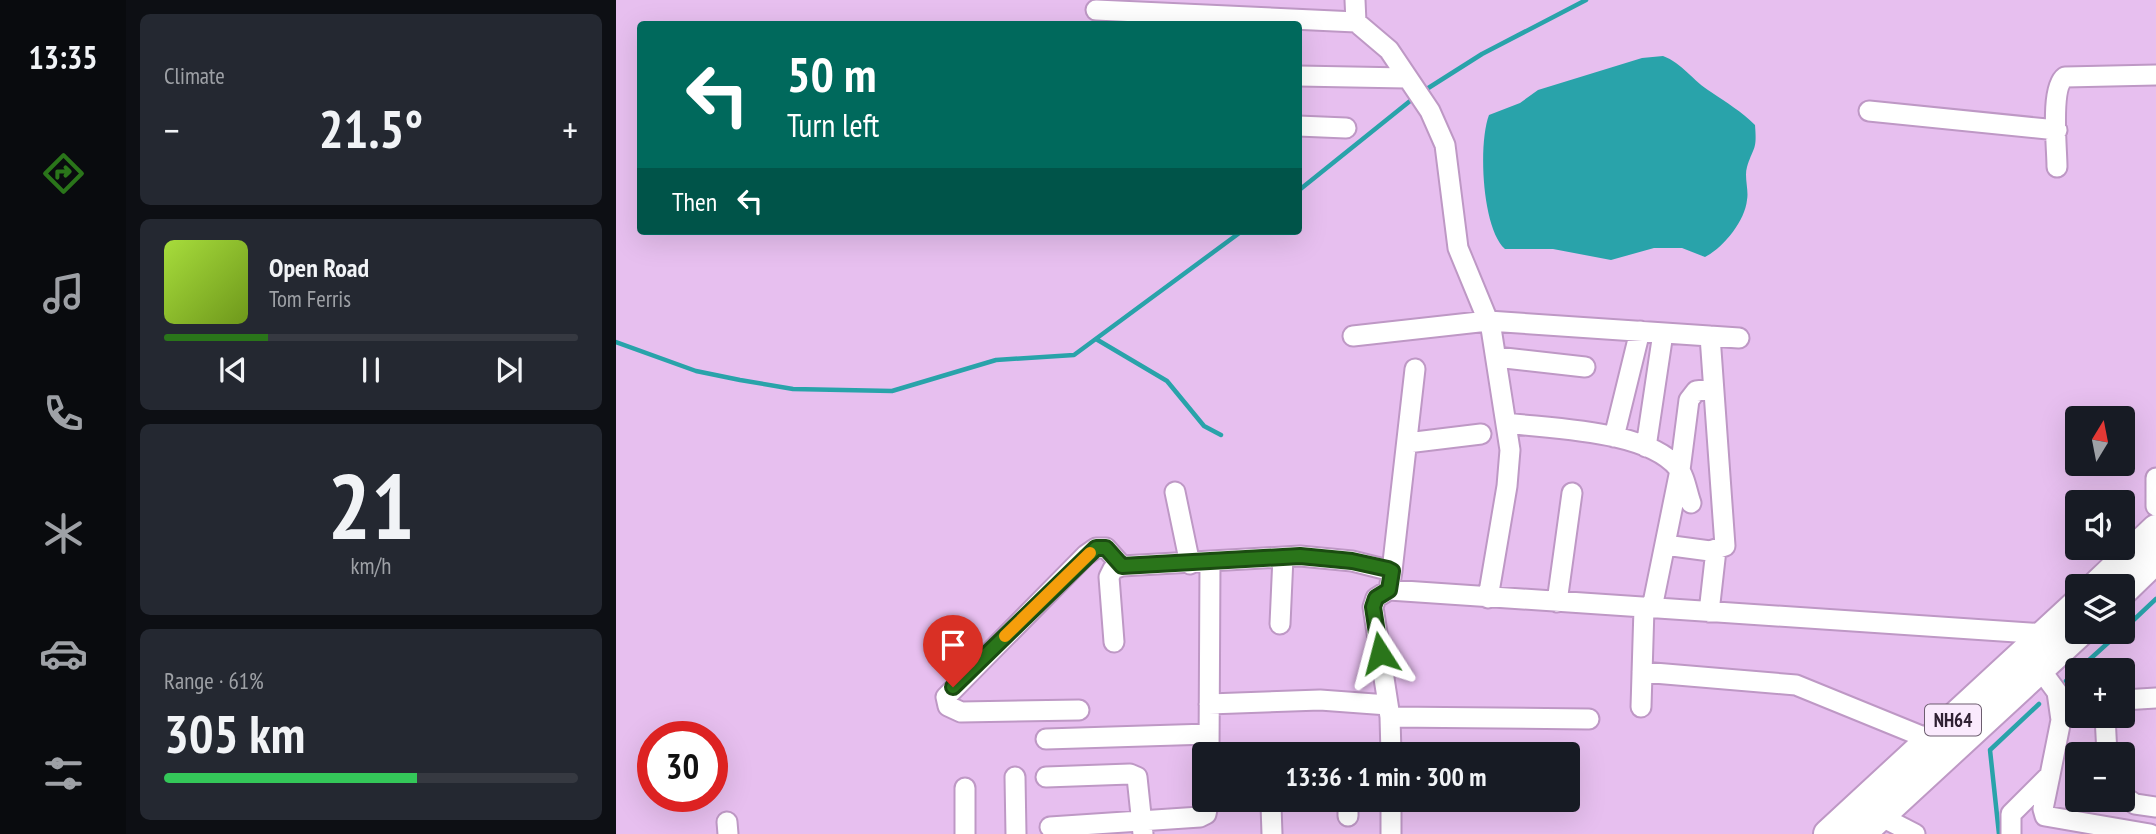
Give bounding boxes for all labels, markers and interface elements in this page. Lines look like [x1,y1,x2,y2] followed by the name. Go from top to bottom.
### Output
[28,36,98,78] text: 13:35
[787,42,876,106] text: 50 m
[672,49,763,140] icon: left
[164,61,225,90] text: Climate
[319,95,423,162] text: 21.5°
[787,104,879,146] text: Turn left
[164,105,180,154] text: −
[562,105,578,154] text: +
[39,149,88,198] icon: directions
[731,182,769,220] icon: left
[672,185,717,218] text: Then
[269,251,369,284] text: Open Road
[39,269,88,318] icon: music
[269,284,351,313] text: Tom Ferris
[214,351,252,389] icon: previous
[352,351,390,389] icon: pause
[490,351,528,389] icon: next
[39,389,88,438] icon: phone
[2065,406,2135,476] north arrow
[2065,406,2135,812] map controls
[328,446,415,564] text: 21
[2065,490,2135,560] button: sound
[39,509,88,558] icon: climate
[351,551,391,580] text: km/h
[2065,574,2135,644] button: layers
[923,615,983,687] pin
[1343,616,1417,690] position arrow
[934,626,972,664] icon: arrive
[39,629,88,678] icon: car
[2065,658,2135,728] button: +
[164,666,264,695] text: Range · 61%
[164,700,305,767] text: 305 km
[1925,705,1981,736] road number: NH64
[637,721,728,812] speed limit sign: 30
[2065,742,2135,812] button: −
[39,749,88,798] icon: filters
[1286,760,1486,793] text: 13:36 · 1 min · 300 m

